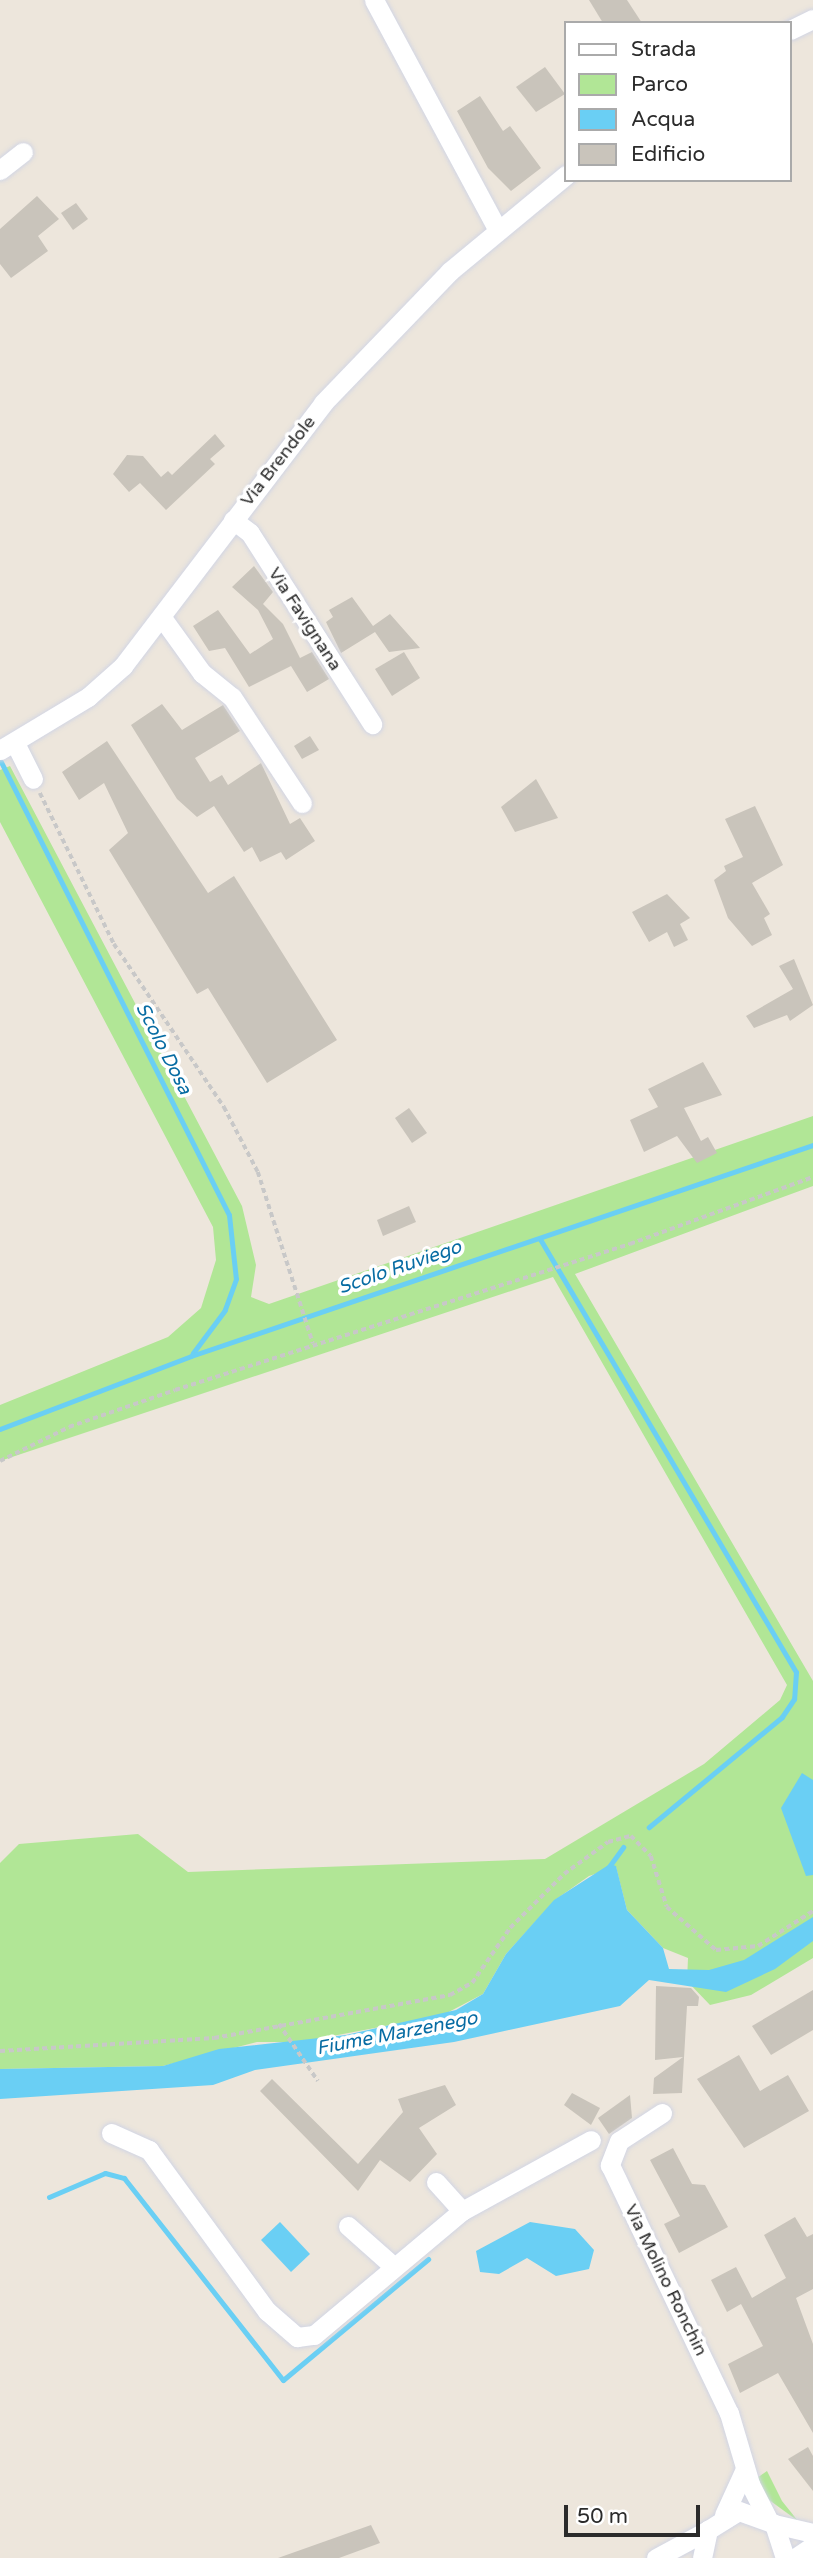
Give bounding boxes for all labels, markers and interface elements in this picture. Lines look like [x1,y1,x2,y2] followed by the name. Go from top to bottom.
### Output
[564,21,792,182] legend
[631,37,696,62] text: Strada
[631,72,688,97] text: Parco
[631,107,695,132] text: Acqua
[631,142,705,167] text: Edificio
[236,412,320,510] street label: Via Brendole
[264,563,346,675] street label: Via Favignana
[130,999,196,1099] water label: Scolo Dosa
[335,1236,465,1300] water label: Scolo Ruviego
[315,2007,479,2061] water label: Fiume Marzenego
[620,2201,712,2359] street label: Via Molino Ronchin
[568,2492,704,2536] scale bar
[577,2504,628,2529] text: 50 m

